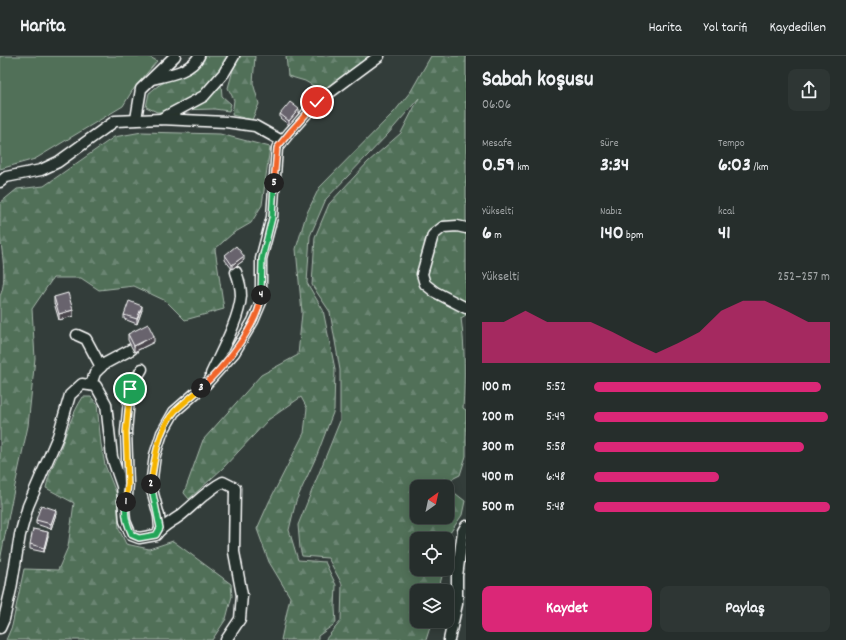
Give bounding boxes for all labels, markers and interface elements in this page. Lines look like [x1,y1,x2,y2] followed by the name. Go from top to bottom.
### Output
[20,14,65,41] text: Harita
[648,18,682,38] text: Harita
[704,18,747,38] text: Yol tarifi
[769,18,826,38] text: Kaydedilen
[482,65,594,96] text: Sabah koşusu
[788,69,830,111] button: share
[300,85,334,119] pin
[306,91,328,113] icon: check
[482,96,511,115] text: 06:06
[482,136,512,152] text: Mesafe
[600,136,619,152] text: Süre
[718,136,745,152] text: Tempo
[482,152,515,180] text: 0.59
[600,152,629,180] text: 3:34
[718,152,751,180] text: 6:03
[515,160,529,176] text: km
[751,160,769,176] text: /km
[264,173,284,193] pin: 5
[271,175,277,191] text: 5
[482,204,513,220] text: Yükselti
[600,204,622,220] text: Nabız
[718,204,735,220] text: kcal
[482,220,492,248] text: 6
[600,220,624,248] text: 140
[718,220,731,248] text: 41
[492,228,502,244] text: m
[624,228,644,244] text: bpm
[482,268,519,287] text: Yükselti
[778,268,830,287] text: 252–257 m
[251,285,271,305] pin: 4
[259,287,263,303] text: 4
[113,372,147,406] pin
[119,378,141,400] icon: arrive
[191,378,211,398] pin: 3
[482,378,511,397] text: 100 m
[546,378,566,397] text: 5:52
[199,380,203,396] text: 3
[482,408,514,427] text: 200 m
[546,408,566,427] text: 5:49
[482,438,514,457] text: 300 m
[546,438,565,457] text: 5:58
[482,468,513,487] text: 400 m
[546,468,565,487] text: 6:48
[141,474,161,494] pin: 2
[149,476,153,492] text: 2
[410,480,454,524] north arrow
[410,480,454,628] map controls
[116,492,136,512] pin: 1
[125,494,127,510] text: 1
[482,498,514,517] text: 500 m
[546,498,565,517] text: 5:48
[410,532,454,576] button: locate
[410,584,454,628] button: layers
[482,586,652,632] button: Kaydet
[660,586,830,632] button: Paylaş

